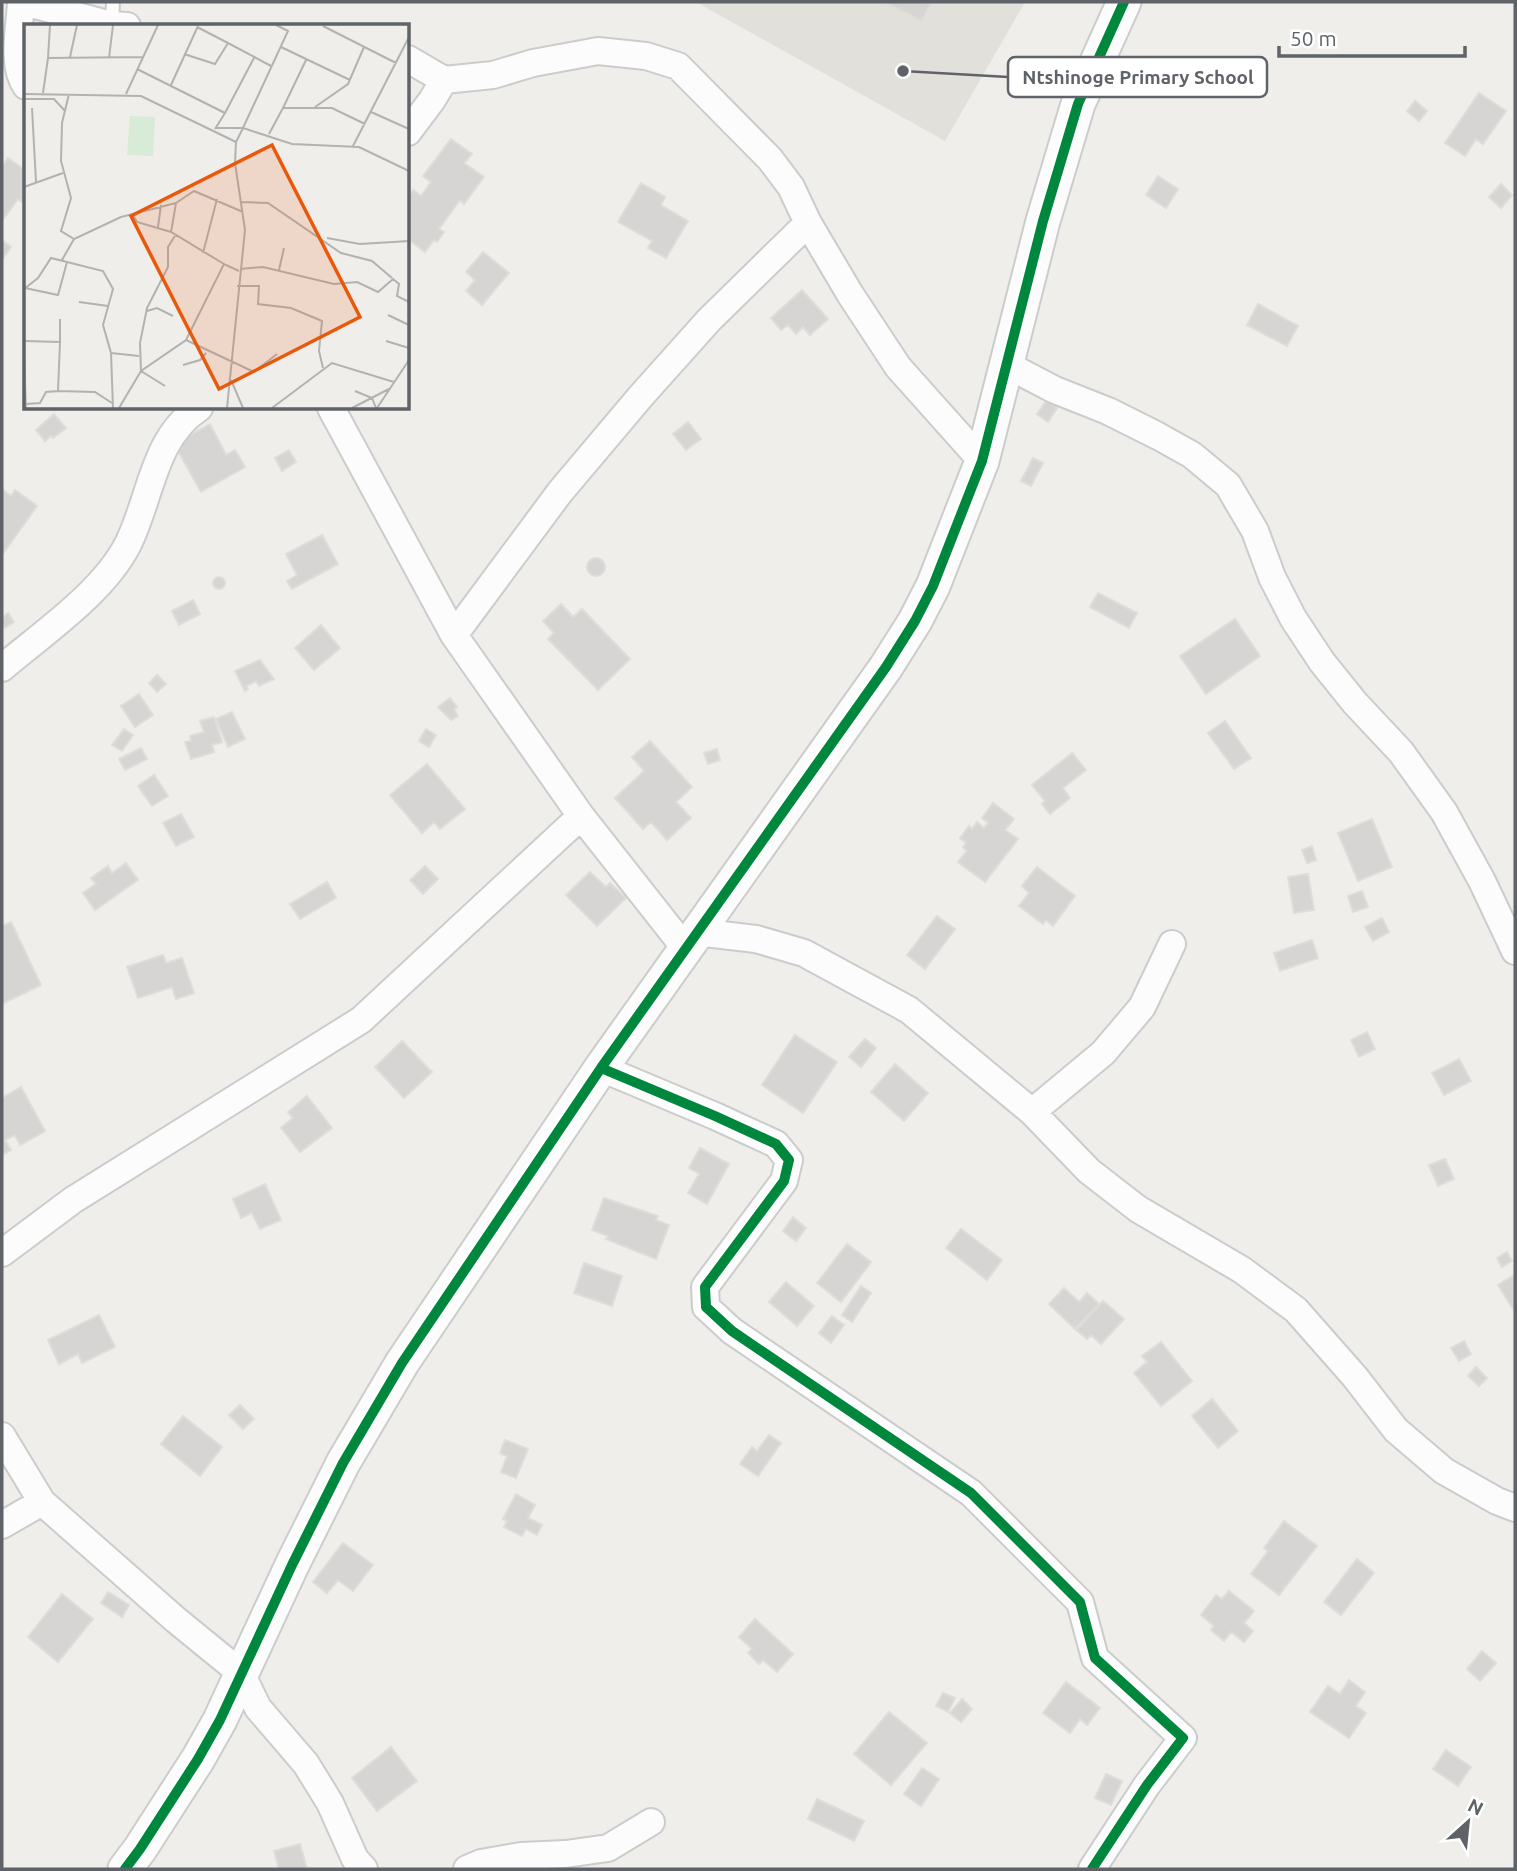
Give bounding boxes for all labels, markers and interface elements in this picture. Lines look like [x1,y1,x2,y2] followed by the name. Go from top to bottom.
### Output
[1279,14,1464,58] scale bar
[24,24,410,410] inset map
[1290,26,1337,50] text: 50 m
[1008,57,1267,97] callout: Ntshinoge Primary School
[1022,66,1254,88] text: Ntshinoge Primary School
[1433,1787,1503,1857] north arrow
[1464,1794,1487,1820] text: N

